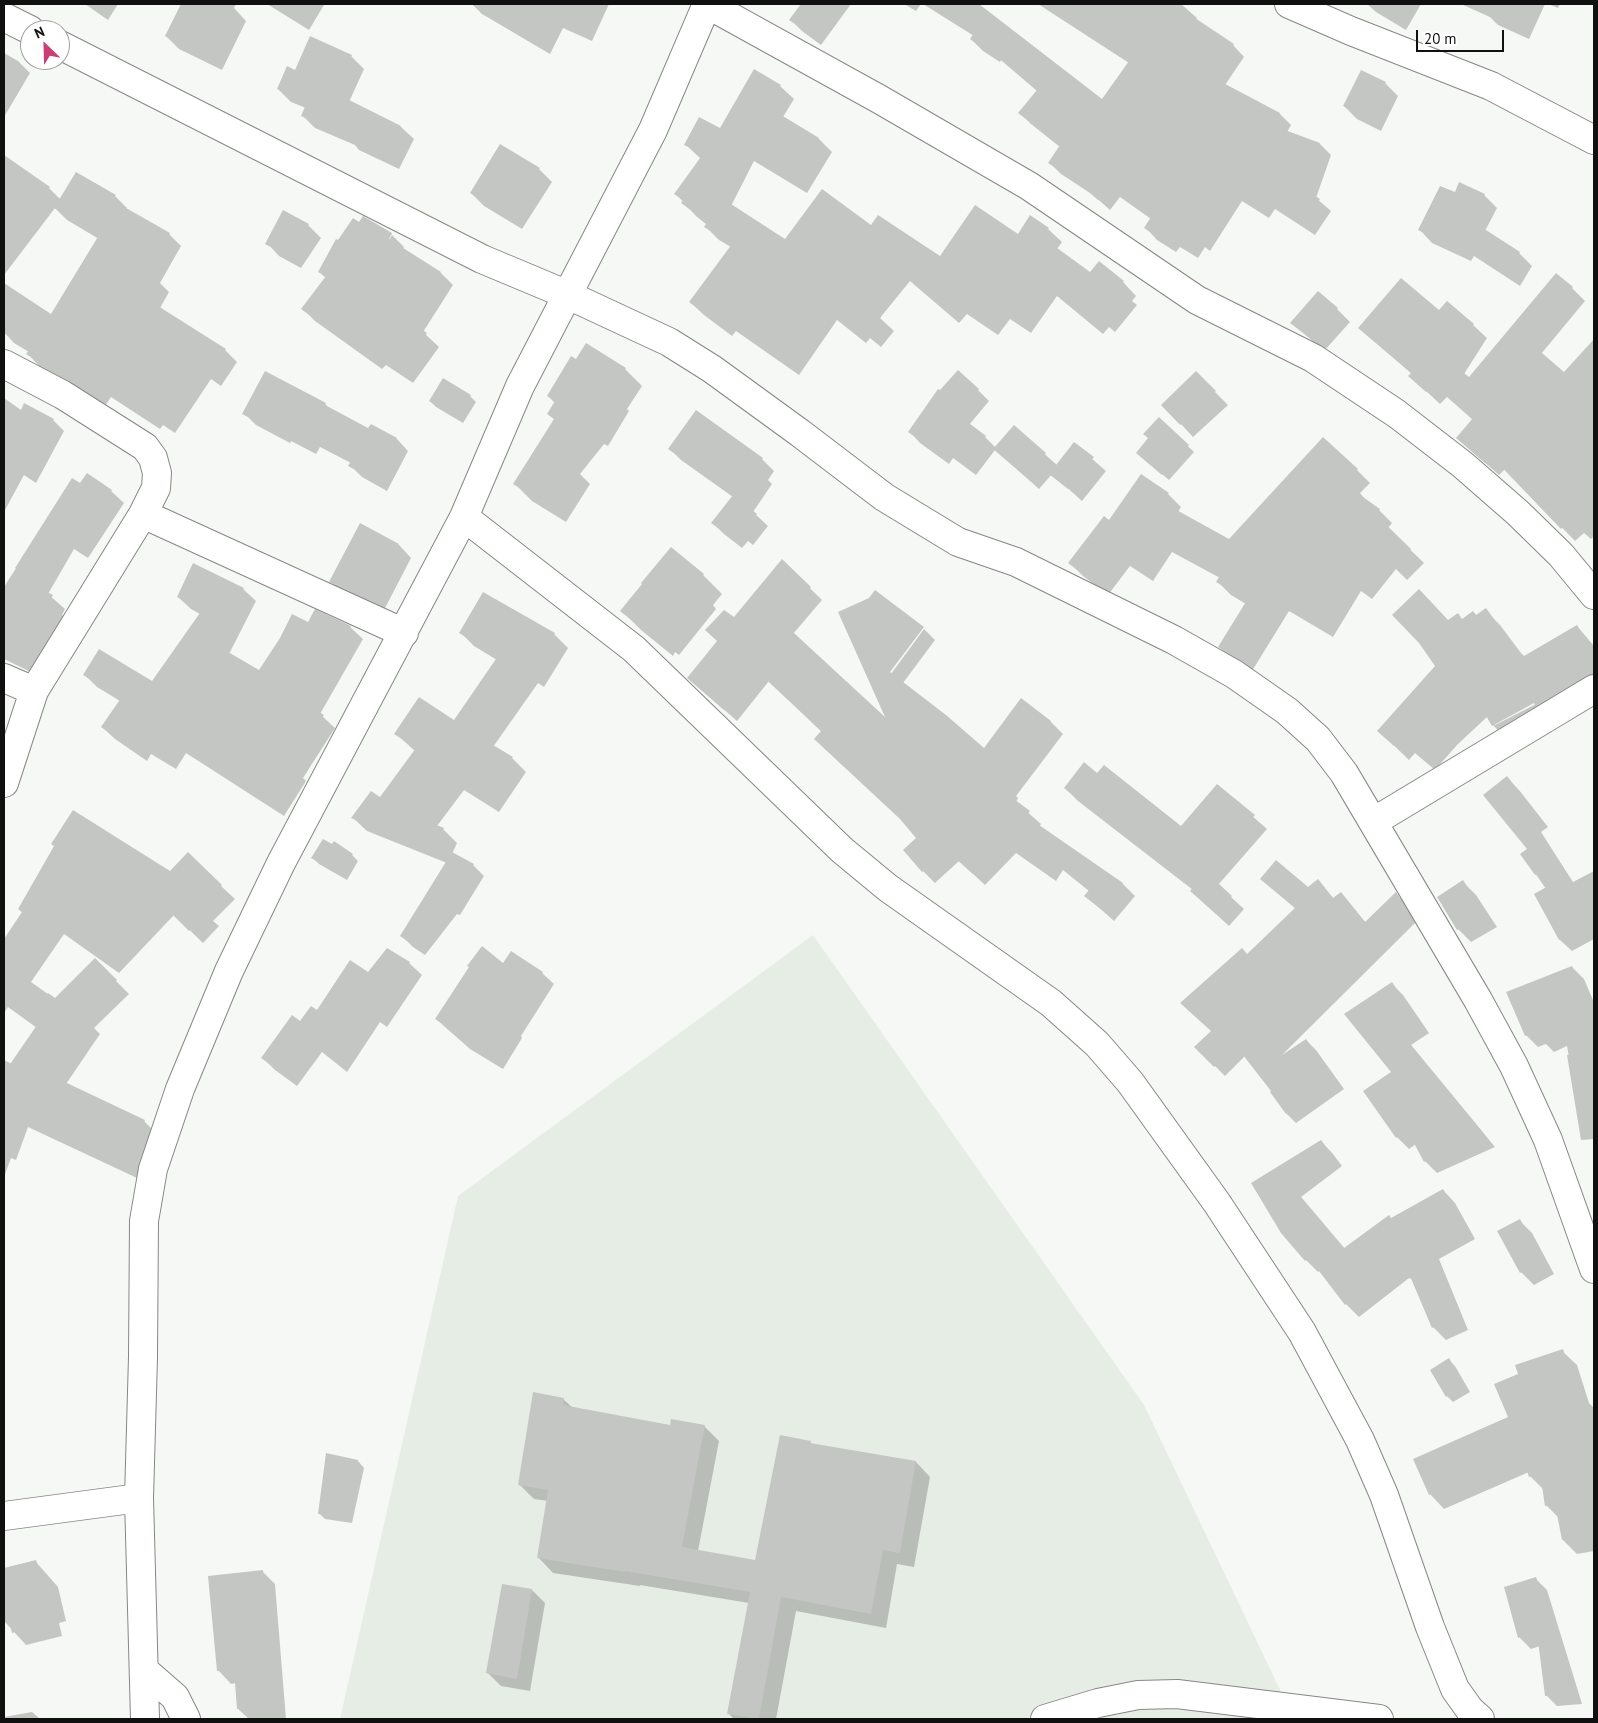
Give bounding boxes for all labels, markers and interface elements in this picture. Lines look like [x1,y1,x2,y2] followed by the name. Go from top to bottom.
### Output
[20,20,70,70] north arrow
[1418,20,1506,52] scale bar
[31,22,47,42] text: N
[1424,29,1457,48] text: 20 m

